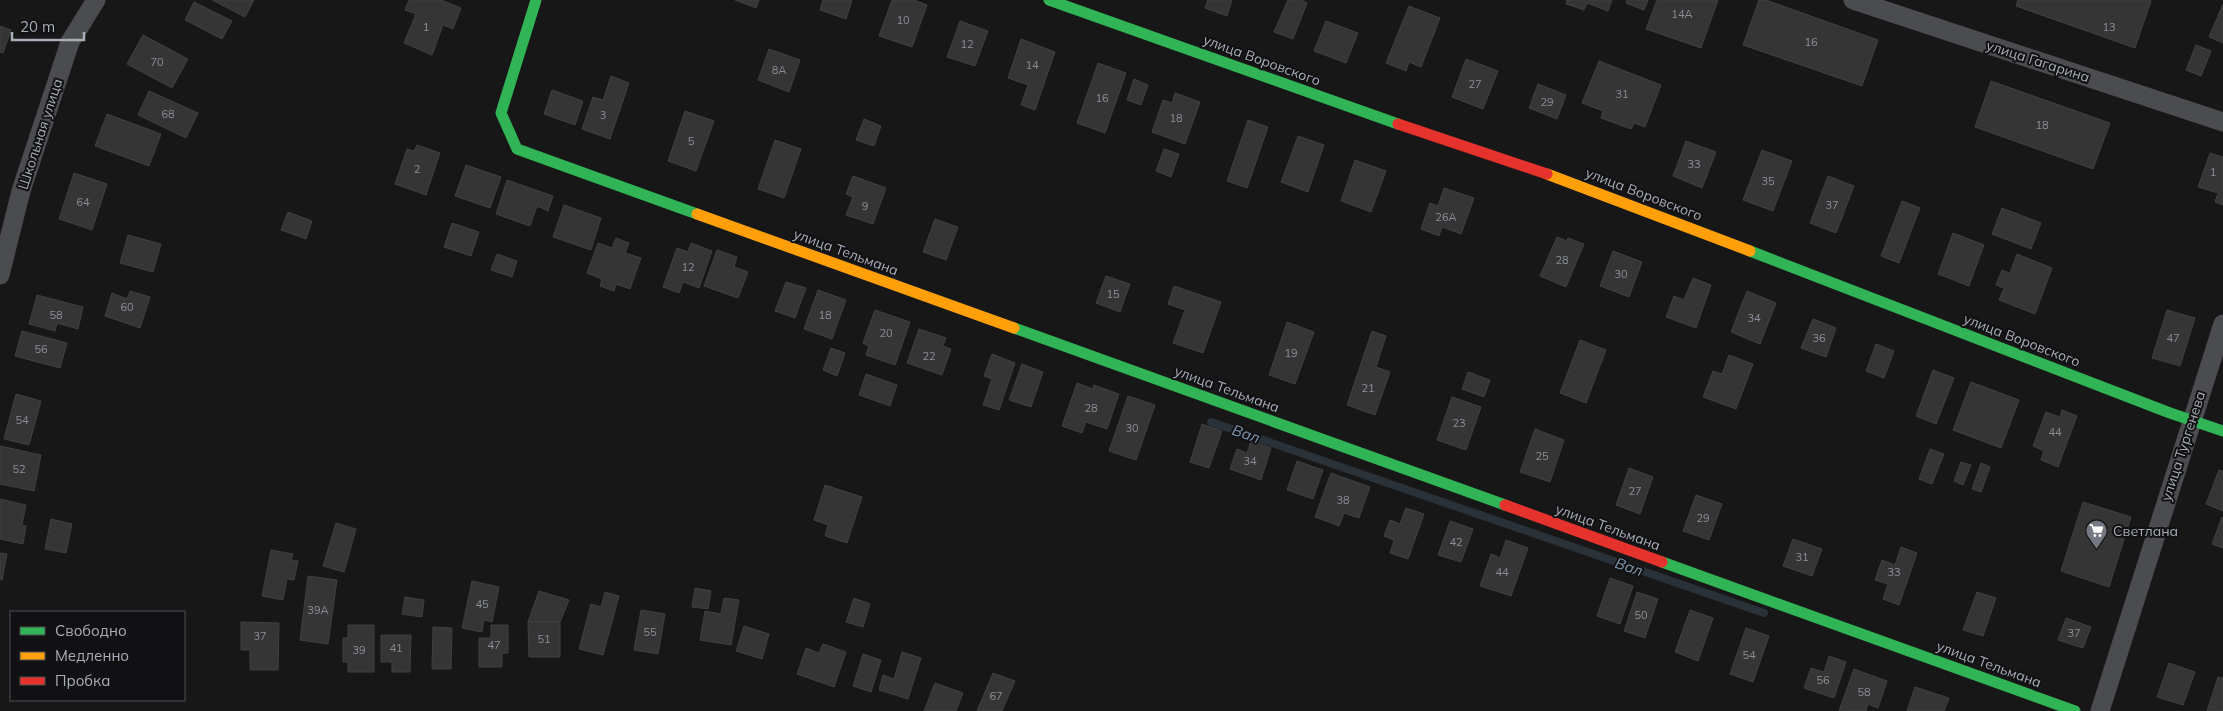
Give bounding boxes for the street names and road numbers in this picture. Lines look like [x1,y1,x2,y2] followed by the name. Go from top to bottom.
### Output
[1201,30,1323,90] street label: улица Воровского
[1984,36,2092,86] street label: улица Гагарина
[14,76,66,192] street label: Школьная улица
[1583,163,1705,225] street label: улица Воровского
[791,225,901,279] street label: улица Тельмана
[1961,309,2083,371] street label: улица Воровского
[1172,362,1282,416] street label: улица Тельмана
[2157,389,2209,503] street label: улица Тургенева
[1553,500,1663,554] street label: улица Тельмана
[1934,637,2044,691] street label: улица Тельмана

